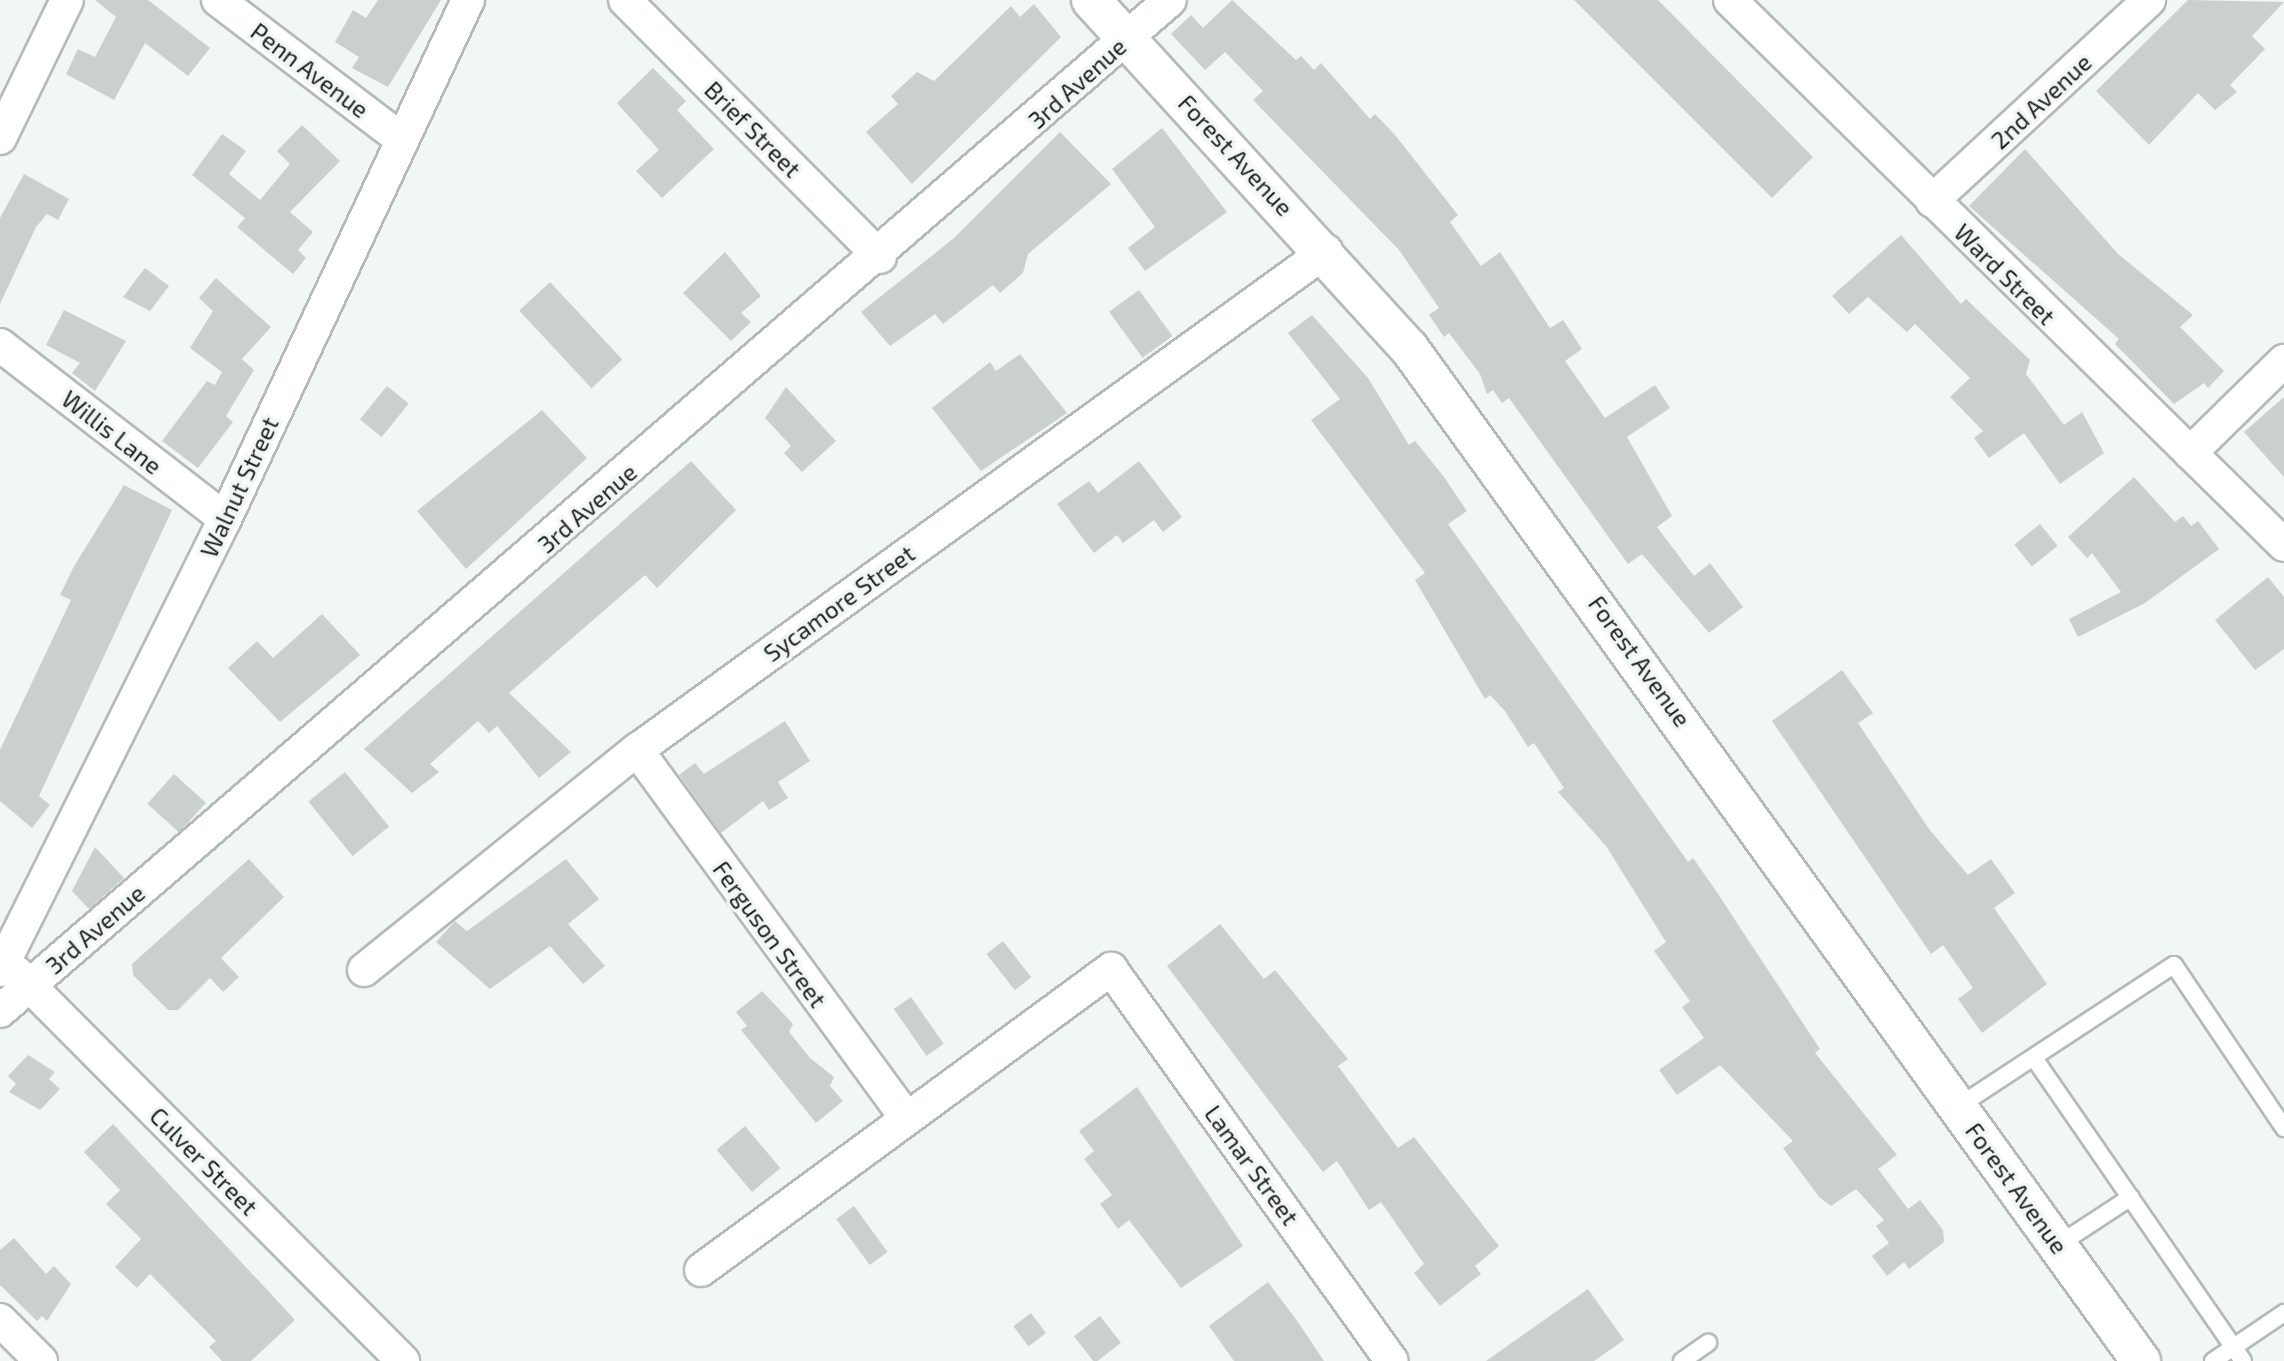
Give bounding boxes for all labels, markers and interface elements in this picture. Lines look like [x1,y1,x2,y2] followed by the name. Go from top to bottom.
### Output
[245,16,375,124] street label: Penn Avenue
[1022,31,1132,135] street label: 3rd Avenue
[1985,47,2097,155] street label: 2nd Avenue
[699,75,807,183] street label: Brief Street
[1172,88,1300,222] street label: Forest Avenue
[1949,218,2061,330] street label: Ward Street
[56,384,168,480] street label: Willis Lane
[194,412,284,562] street label: Walnut Street
[531,457,643,559] street label: 3rd Avenue
[758,539,920,667] street label: Sycamore Street
[1583,590,1697,732] street label: Forest Avenue
[707,855,833,1013] street label: Ferguson Street
[39,878,151,980] street label: 3rd Avenue
[1199,1099,1305,1231] street label: Lamar Street
[144,1101,264,1221] street label: Culver Street
[1960,1117,2074,1259] street label: Forest Avenue

